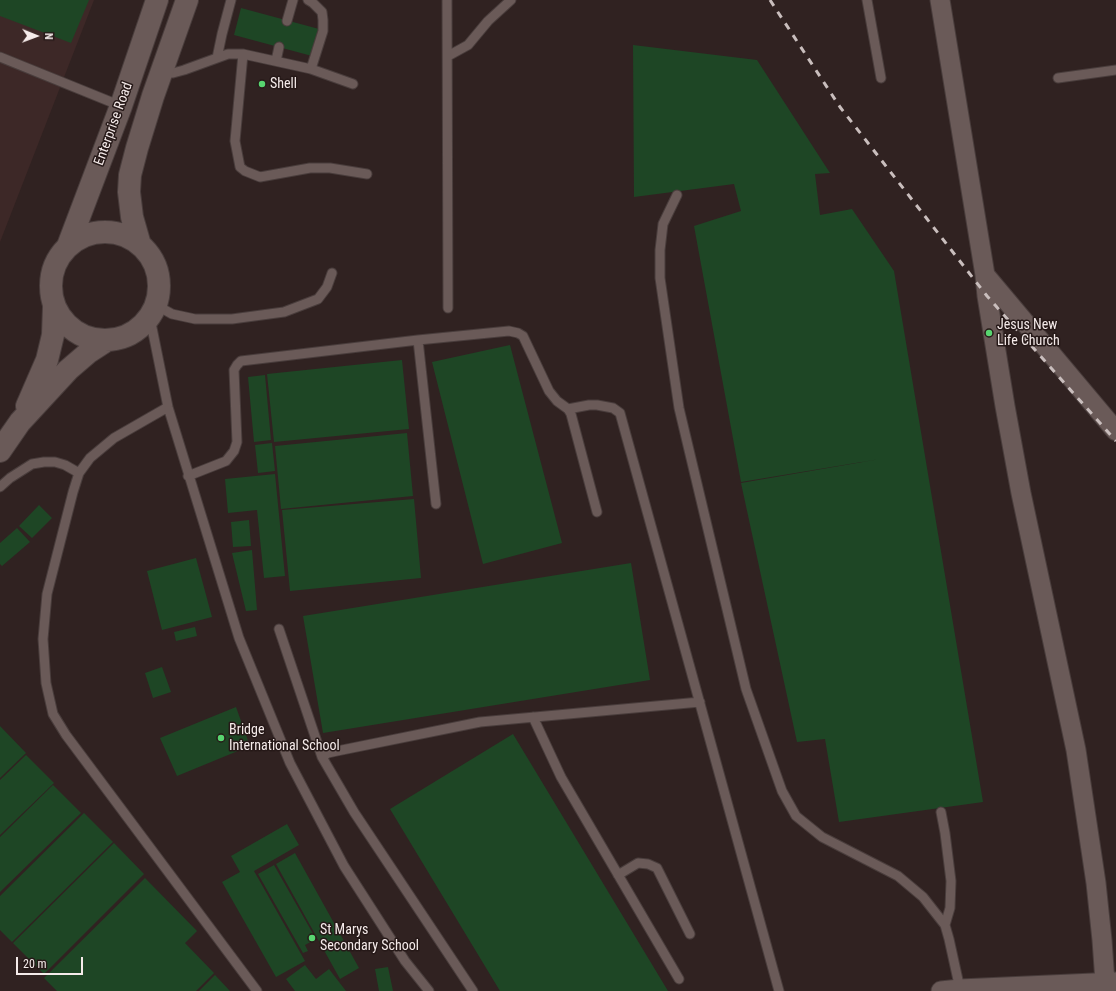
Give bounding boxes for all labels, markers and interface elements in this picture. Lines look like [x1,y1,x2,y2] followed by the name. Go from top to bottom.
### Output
[16,16,56,56] north arrow
[42,33,55,40] text: N
[270,76,297,92] place label: Shell
[257,79,267,89] marker: Shell
[91,80,137,168] street label: Enterprise Road
[997,317,1060,350] place label: Jesus New Life Church
[984,328,994,338] marker: Jesus New Life Church
[229,722,340,754] place label: Bridge International School
[216,733,226,743] marker: Bridge International School
[320,922,419,954] place label: St Marys Secondary School
[307,933,317,943] marker: St Marys Secondary School
[18,949,85,975] scale bar
[23,957,47,971] text: 20 m

